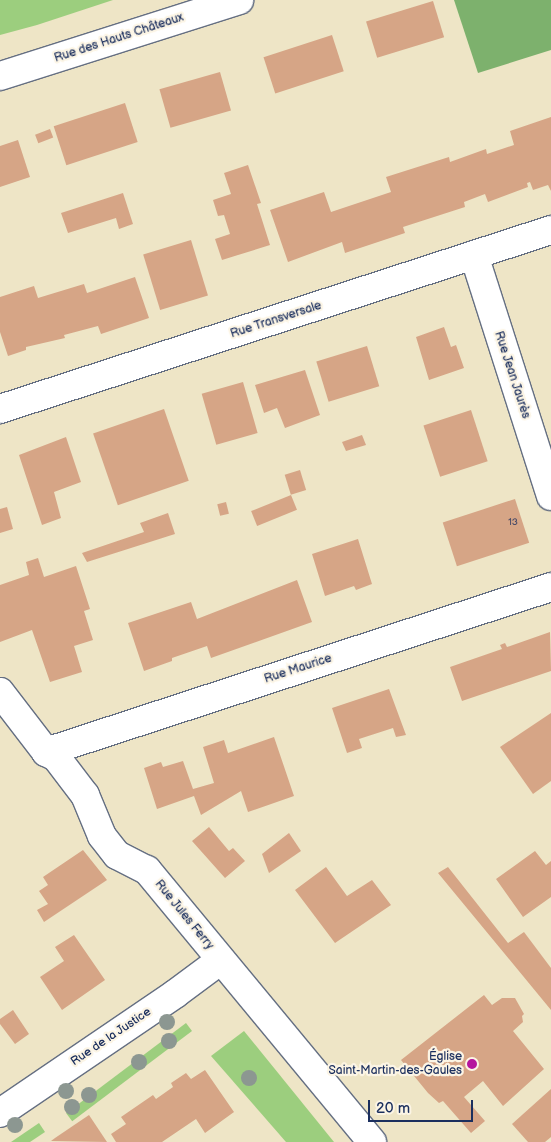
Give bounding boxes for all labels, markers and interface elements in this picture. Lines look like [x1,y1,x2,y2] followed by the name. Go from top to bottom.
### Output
[52,10,186,66] street label: Rue des Hauts Châteaux
[228,298,324,342] street label: Rue Transversale
[491,329,533,421] street label: Rue Jean Jaurès
[508,517,518,529] house number: 13
[262,651,334,687] street label: Rue Maurice
[151,877,217,953] street label: Rue Jules Ferry
[68,1005,154,1069] street label: Rue de la Justice
[329,1050,462,1078] place label: Église Saint-Martin-des-Gaules
[466,1058,478,1070] marker: Église Saint-Martin-des-Gaules
[371,1090,476,1122] scale bar
[376,1099,410,1118] text: 20 m

